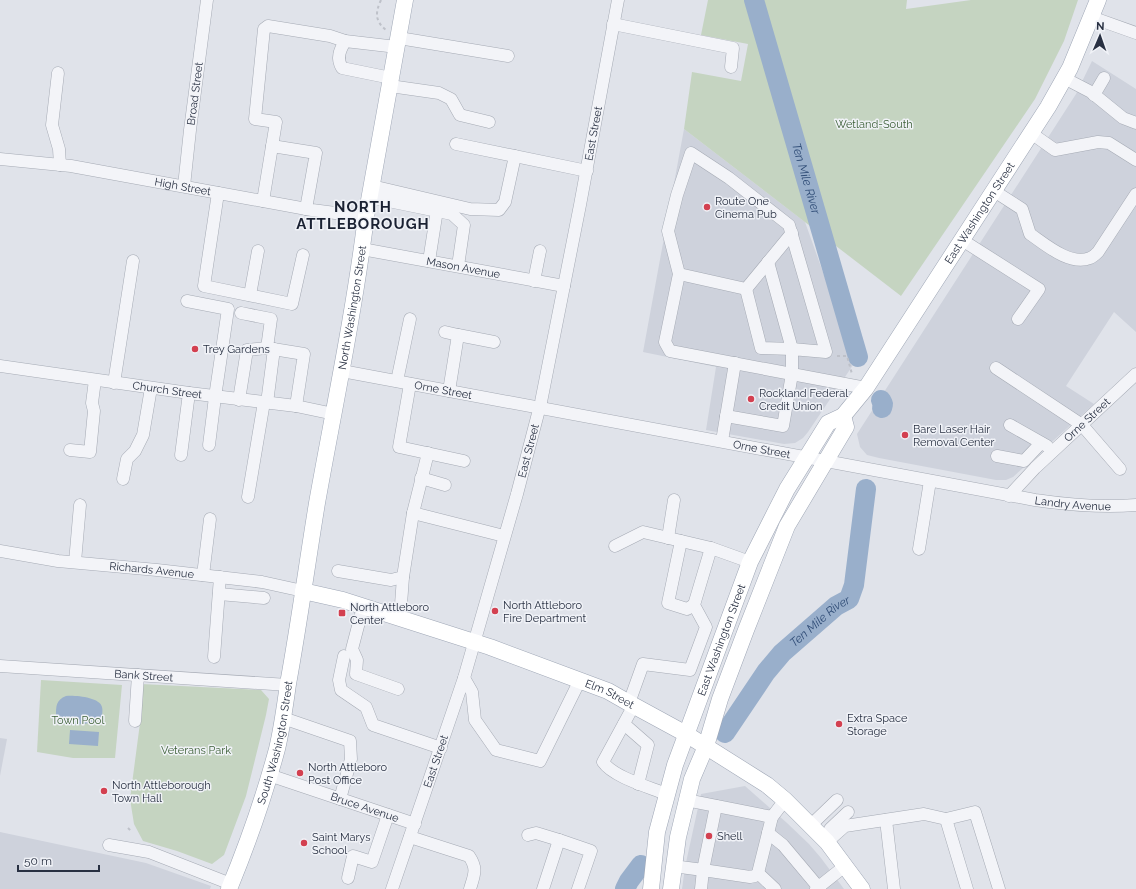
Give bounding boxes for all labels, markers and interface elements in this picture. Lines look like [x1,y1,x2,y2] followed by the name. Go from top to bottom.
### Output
[1080,16,1120,56] north arrow
[1096,20,1105,33] text: N
[184,61,205,126] street label: Broad Street
[582,105,605,162] street label: East Street
[835,118,913,131] park label: Wetland-South
[789,141,823,217] water label: Ten Mile River
[942,159,1017,266] street label: East Washington Street
[154,175,212,198] street label: High Street
[715,195,777,221] place label: Route One Cinema Pub
[296,198,430,233] district label: NORTH ATTLEBOROUGH
[702,202,712,212] marker: Route One Cinema Pub
[335,244,369,371] street label: North Washington Street
[425,254,502,281] street label: Mason Avenue
[203,343,270,356] place label: Trey Gardens
[190,344,200,354] marker: Trey Gardens
[413,378,473,402] street label: Orne Street
[132,379,203,401] street label: Church Street
[759,387,848,413] place label: Rockland Federal Credit Union
[746,394,756,404] marker: Rockland Federal Credit Union
[1061,395,1113,444] street label: Orne Street
[515,422,542,479] street label: East Street
[913,423,994,449] place label: Bare Laser Hair Removal Center
[900,430,910,440] marker: Bare Laser Hair Removal Center
[732,437,792,461] street label: Orne Street
[1034,494,1111,513] street label: Landry Avenue
[109,559,195,581] street label: Richards Avenue
[695,582,748,698] street label: East Washington Street
[787,592,853,650] water label: Ten Mile River
[503,599,586,625] place label: North Attleboro Fire Department
[350,601,429,627] place label: North Attleboro Center
[490,606,500,616] marker: North Attleboro Fire Department
[337,608,347,618] marker: North Attleboro Center
[114,667,174,684] street label: Bank Street
[583,677,637,711] street label: Elm Street
[254,679,295,806] street label: South Washington Street
[847,712,908,738] place label: Extra Space Storage
[52,714,104,727] park label: Town Pool
[834,719,844,729] marker: Extra Space Storage
[421,733,451,789] street label: East Street
[161,744,231,757] park label: Veterans Park
[308,761,387,787] place label: North Attleboro Post Office
[295,768,305,778] marker: North Attleboro Post Office
[112,779,211,805] place label: North Attleborough Town Hall
[99,786,109,796] marker: North Attleborough Town Hall
[329,790,401,825] street label: Bruce Avenue
[717,830,743,843] place label: Shell
[312,831,371,857] place label: Saint Marys School
[704,831,714,841] marker: Shell
[299,838,309,848] marker: Saint Marys School
[18,847,99,873] scale bar
[24,854,52,868] text: 50 m

